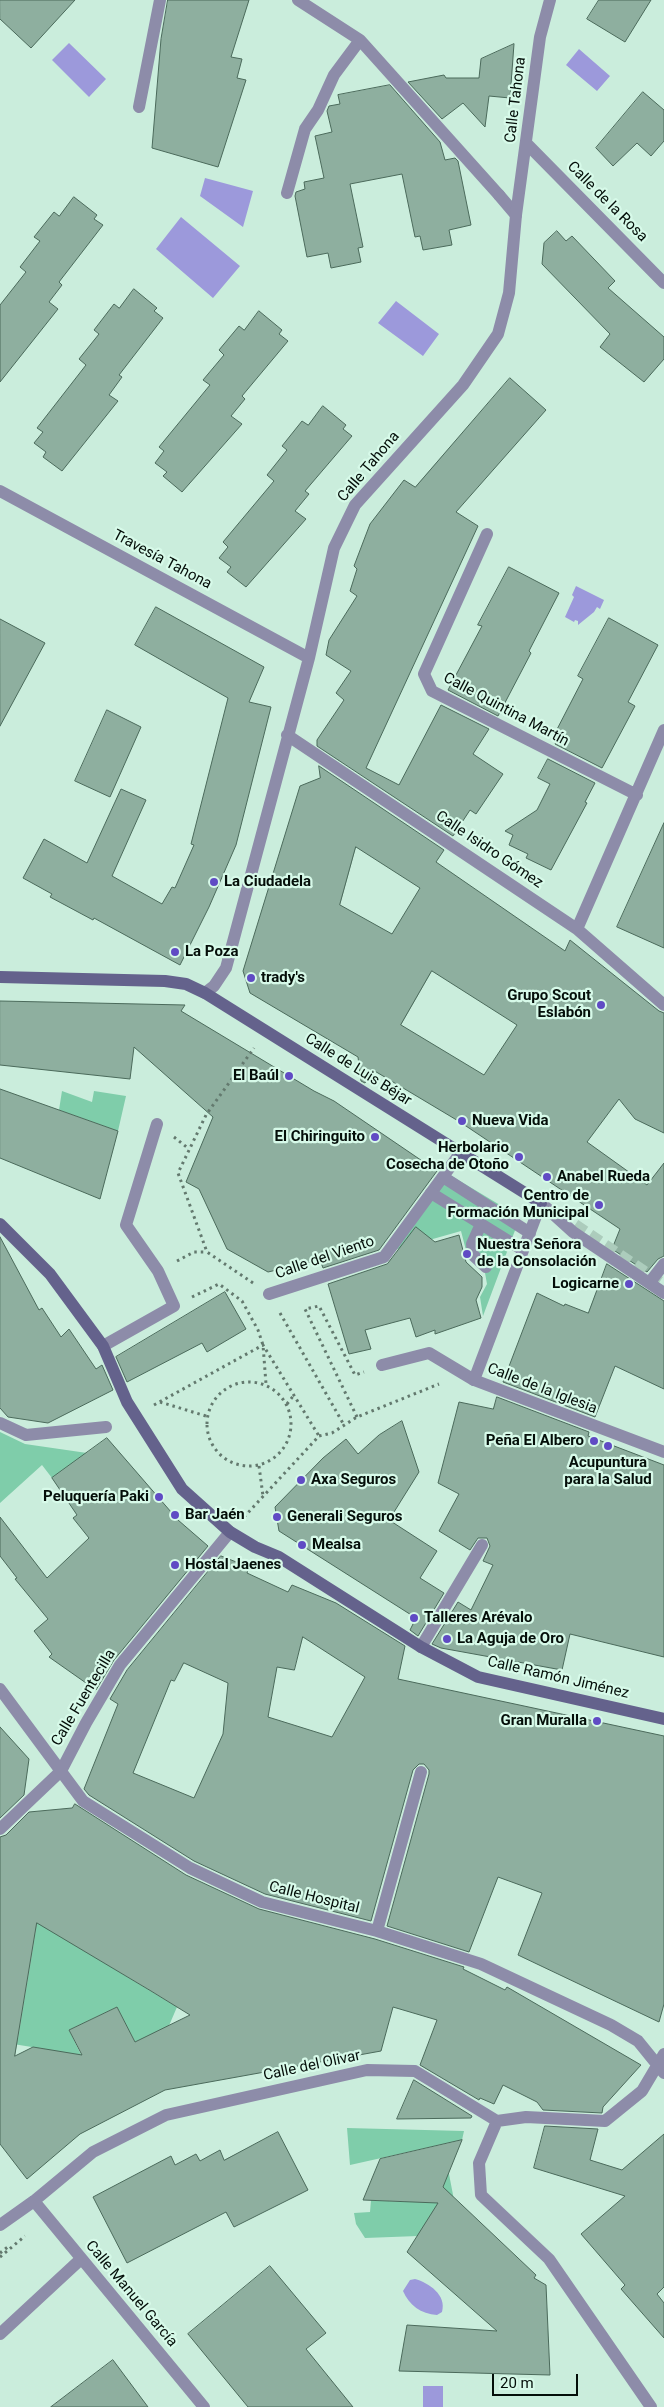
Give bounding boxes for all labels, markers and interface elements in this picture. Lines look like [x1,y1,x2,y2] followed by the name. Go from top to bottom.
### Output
[502,56,530,144] street label: Calle Tahona
[563,158,651,246] street label: Calle de la Rosa
[334,428,404,506] street label: Calle Tahona
[110,526,214,594] street label: Travesía Tahona
[440,669,572,751] street label: Calle Quintina Martín
[432,807,546,893] street label: Calle Isidro Gómez
[224,873,311,891] place label: La Ciudadela
[208,876,220,888] marker: La Ciudadela
[185,943,238,961] place label: La Poza
[169,946,181,958] marker: La Poza
[261,969,305,987] place label: trady's
[245,972,257,984] marker: trady's
[507,987,591,1022] place label: Grupo Scout Eslabón
[595,999,607,1011] marker: Grupo Scout Eslabón
[301,1030,415,1110] street label: Calle de Luis Béjar
[233,1067,279,1085] place label: El Baúl
[283,1070,295,1082] marker: El Baúl
[472,1112,548,1130] place label: Nueva Vida
[456,1115,468,1127] marker: Nueva Vida
[275,1128,365,1146] place label: El Chiringuito
[369,1131,381,1143] marker: El Chiringuito
[386,1139,509,1174] place label: Herbolario Cosecha de Otoño
[513,1151,525,1163] marker: Herbolario Cosecha de Otoño
[557,1168,650,1186] place label: Anabel Rueda
[541,1171,553,1183] marker: Anabel Rueda
[447,1187,589,1222] place label: Centro de Formación Municipal
[593,1199,605,1211] marker: Centro de Formación Municipal
[273,1233,377,1283] street label: Calle del Viento
[477,1236,597,1271] place label: Nuestra Señora de la Consolación
[461,1248,473,1260] marker: Nuestra Señora de la Consolación
[552,1275,619,1293] place label: Logicarne
[623,1278,635,1290] marker: Logicarne
[485,1360,599,1418] street label: Calle de la Iglesia
[486,1432,584,1450] place label: Peña El Albero
[588,1435,600,1447] marker: Peña El Albero
[602,1440,614,1452] marker: Acupuntura para la Salud
[564,1454,652,1489] place label: Acupuntura para la Salud
[311,1471,396,1489] place label: Axa Seguros
[295,1474,307,1486] marker: Axa Seguros
[43,1488,149,1506] place label: Peluquería Paki
[153,1491,165,1503] marker: Peluquería Paki
[185,1506,245,1524] place label: Bar Jaén
[287,1508,403,1526] place label: Generali Seguros
[169,1509,181,1521] marker: Bar Jaén
[271,1511,283,1523] marker: Generali Seguros
[312,1536,361,1554] place label: Mealsa
[296,1539,308,1551] marker: Mealsa
[185,1556,281,1574] place label: Hostal Jaenes
[169,1559,181,1571] marker: Hostal Jaenes
[424,1609,533,1627] place label: Talleres Arévalo
[408,1612,420,1624] marker: Talleres Arévalo
[457,1630,564,1648] place label: La Aguja de Oro
[441,1633,453,1645] marker: La Aguja de Oro
[48,1647,120,1749] street label: Calle Fuentecilla
[485,1653,631,1703] street label: Calle Ramón Jiménez
[501,1712,587,1730] place label: Gran Muralla
[591,1715,603,1727] marker: Gran Muralla
[267,1878,361,1918] street label: Calle Hospital
[262,2047,362,2085] street label: Calle del Olivar
[81,2237,181,2351] street label: Calle Manuel García
[494,2364,580,2396] scale bar
[500,2374,534,2392] text: 20 m

